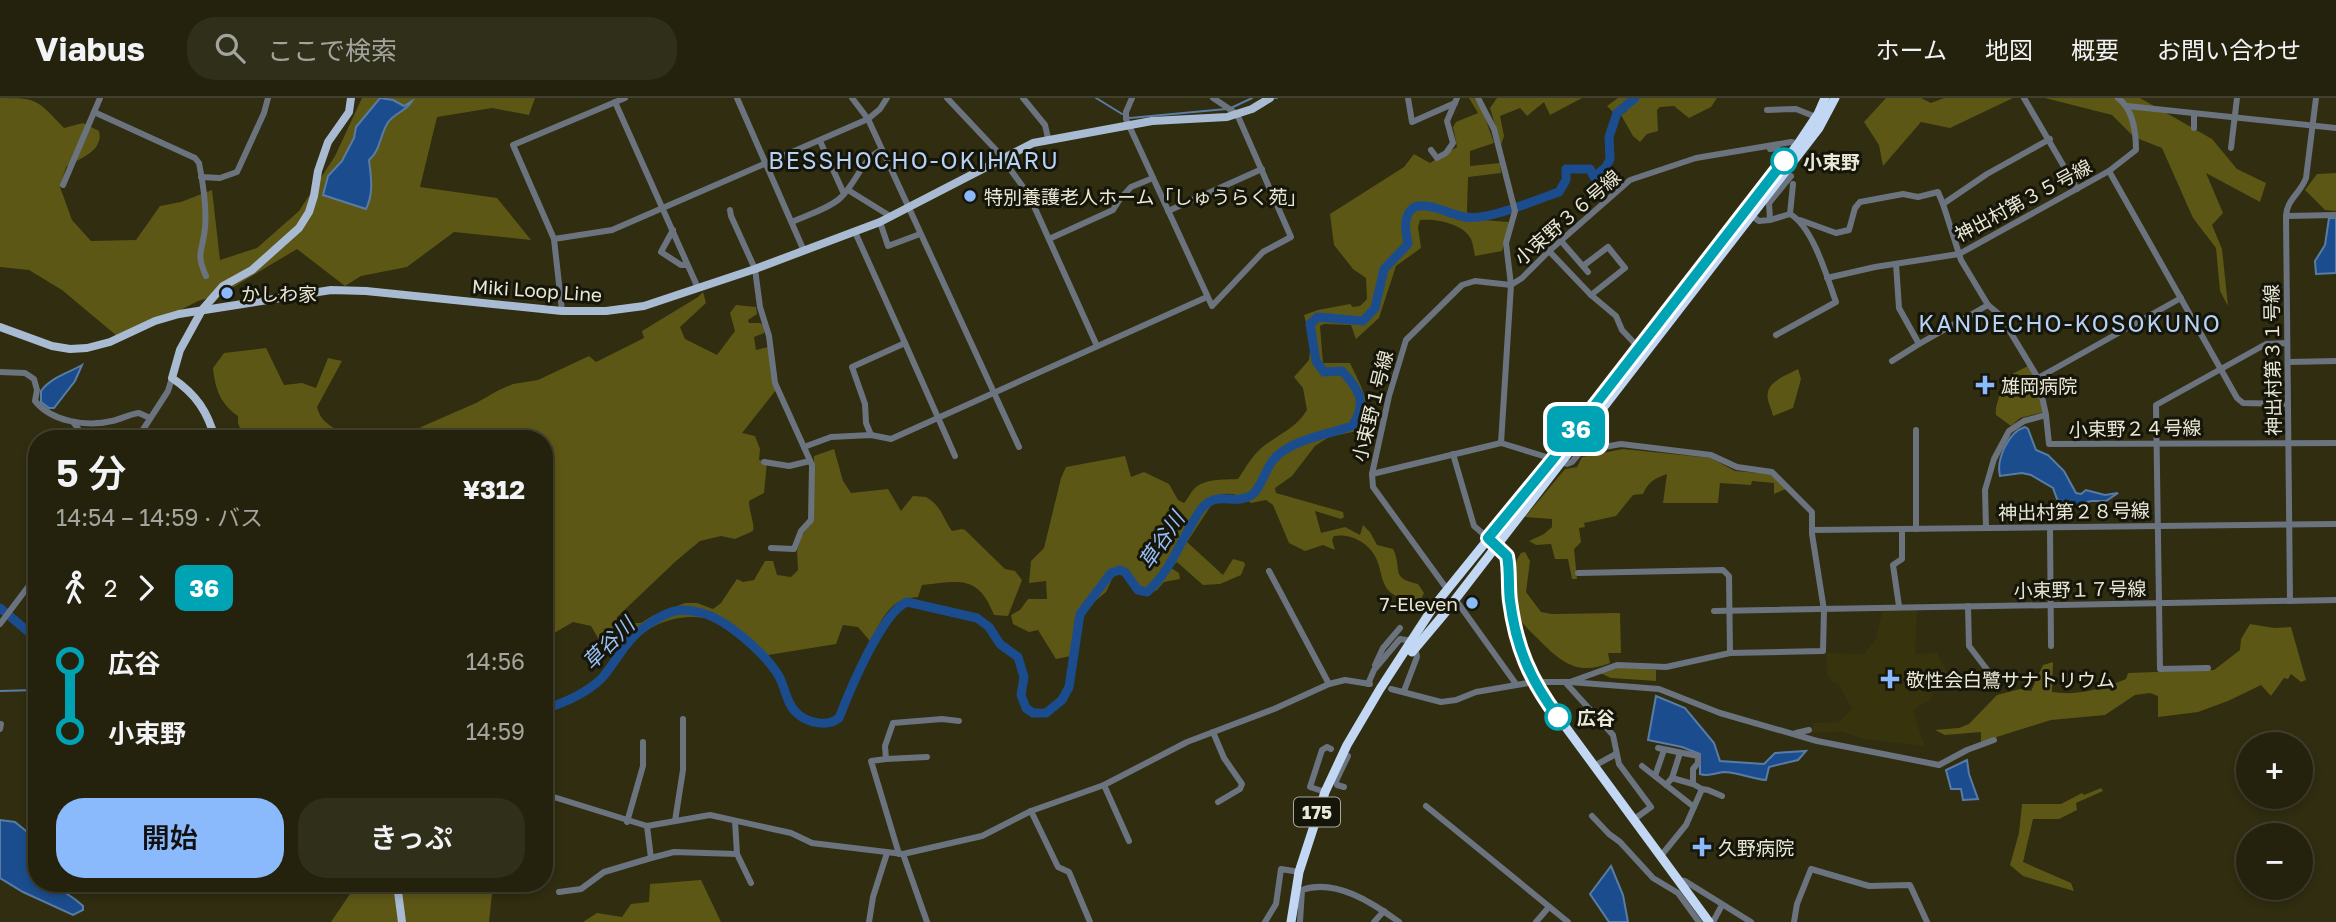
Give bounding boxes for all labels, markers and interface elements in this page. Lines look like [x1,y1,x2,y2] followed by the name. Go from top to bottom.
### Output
[187,17,677,80] search box
[35,29,145,68] text: Viabus
[211,29,249,67] icon: search
[267,35,397,66] text: ここで検索
[1876,35,1947,64] text: ホーム
[1985,35,2033,64] text: 地図
[2071,35,2119,64] text: 概要
[2157,35,2301,64] text: お問い合わせ
[768,146,1060,174] district label: BESSHOCHO-OKIHARU
[1771,148,1797,174] marker: 小束野
[1803,150,1860,173] place label: 小束野
[1950,154,2096,246] street label: 神出村第３５号線
[1509,165,1625,269] street label: 小束野３６号線
[984,185,1306,208] place label: 特別養護老人ホーム「しゅうらく苑」
[962,188,978,204] marker: 特別養護老人ホーム「しゅうらく苑」
[471,274,603,306] street label: Miki Loop Line
[241,282,317,305] place label: かしわ家
[2259,284,2285,436] street label: 神出村第３１号線
[219,285,235,301] marker: かしわ家
[1918,309,2222,337] district label: KANDECHO-KOSOKUNO
[1347,348,1397,464] street label: 小束野１号線
[2001,374,2077,397] place label: 雄岡病院
[1975,375,1995,395] marker: 雄岡病院
[1544,406,1608,452] line badge: 36
[1561,414,1591,443] text: 36
[2068,415,2202,441] street label: 小束野２４号線
[56,450,126,495] text: 5 分
[463,474,525,505] text: ¥312
[1998,498,2150,524] street label: 神出村第２８号線
[56,503,263,531] text: 14:54 – 14:59 · バス
[1133,505,1191,573] water label: 草谷川
[56,569,94,607] icon: walk
[127,569,165,607] icon: forward
[189,573,219,602] text: 36
[104,574,117,602] text: 2
[2013,576,2147,602] street label: 小束野１７号線
[1380,592,1458,615] place label: 7-Eleven
[1464,595,1480,611] marker: 7-Eleven
[577,610,641,674] water label: 草谷川
[466,647,525,675] text: 14:56
[108,648,160,679] text: 広谷
[1906,668,2115,691] place label: 敬性会白鷺サナトリウム
[1880,669,1900,689] marker: 敬性会白鷺サナトリウム
[1545,704,1571,730] marker: 広谷
[1577,706,1615,729] place label: 広谷
[466,717,525,745] text: 14:59
[108,718,186,749] text: 小束野
[2236,732,2313,900] map controls
[2236,732,2313,809] button: +
[56,798,284,878] button: 開始
[298,798,525,878] button: きっぷ
[1294,798,1340,826] road number: 175
[2236,823,2313,900] button: −
[1718,836,1794,859] place label: 久野病院
[1692,837,1712,857] marker: 久野病院

